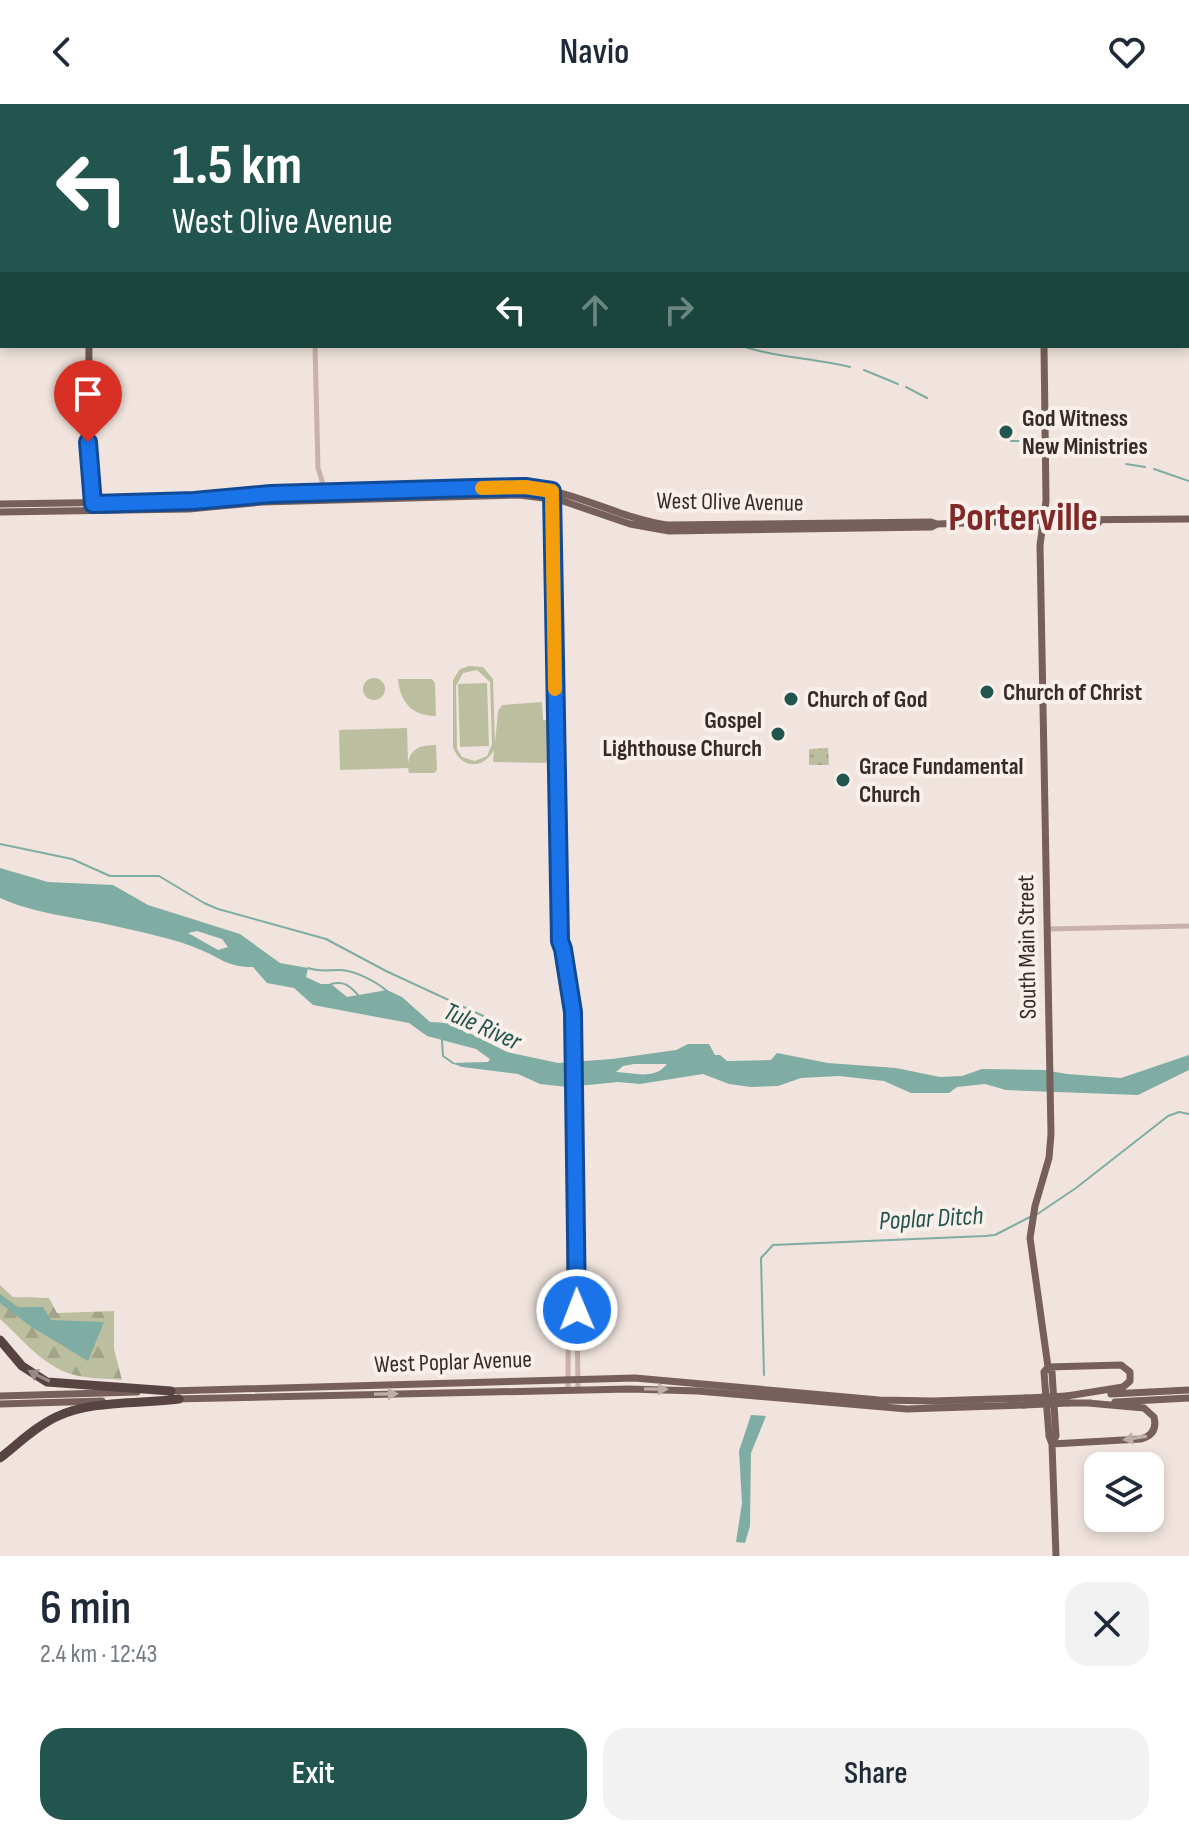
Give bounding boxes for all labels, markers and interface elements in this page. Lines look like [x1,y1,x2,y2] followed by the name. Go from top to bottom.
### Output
[40,30,84,74] icon: back
[1105,30,1149,74] icon: heart
[560,31,629,74] text: Navio
[172,133,302,200] text: 1.5 km
[40,136,144,240] icon: left
[172,201,393,244] text: West Olive Avenue
[489,288,533,332] icon: left
[573,288,617,332] icon: ahead
[657,288,701,332] icon: right
[54,360,122,442] pin
[66,372,110,416] icon: arrive
[1022,404,1148,461] place label: God Witness New Ministries
[997,423,1015,441] marker: God Witness New Ministries
[656,486,804,518] street label: West Olive Avenue
[948,494,1098,542] district label: Porterville
[1003,678,1142,707] place label: Church of Christ
[978,683,996,701] marker: Church of Christ
[807,685,927,714] place label: Church of God
[782,690,800,708] marker: Church of God
[603,706,762,763] place label: Gospel Lighthouse Church
[769,725,787,743] marker: Gospel Lighthouse Church
[859,752,1023,809] place label: Grace Fundamental Church
[834,771,852,789] marker: Grace Fundamental Church
[1011,875,1043,1019] street label: South Main Street
[438,996,527,1058] water label: Tule River
[878,1201,984,1237] water label: Poplar Ditch
[535,1268,619,1352] position arrow
[374,1345,532,1379] street label: West Poplar Avenue
[27,1369,50,1383] one-way arrow
[644,1383,669,1395] one-way arrow
[374,1388,399,1400] one-way arrow
[1123,1432,1148,1445] one-way arrow
[1084,1452,1164,1532] map controls
[1084,1452,1164,1532] button: layers
[40,1580,131,1637] text: 6 min
[1065,1582,1149,1666] button: close
[40,1639,158,1670] text: 2.4 km · 12:43
[40,1728,587,1820] button: Exit
[603,1728,1149,1820] button: Share

